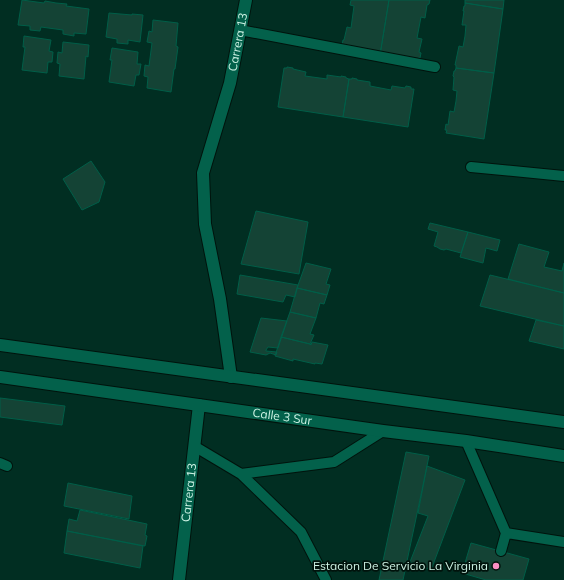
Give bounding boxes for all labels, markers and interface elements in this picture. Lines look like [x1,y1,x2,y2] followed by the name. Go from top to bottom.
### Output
[224,11,250,73] street label: Carrera 13
[252,405,314,428] street label: Calle 3 Sur
[178,462,199,523] street label: Carrera 13
[313,558,488,573] place label: Estacion De Servicio La Virginia
[491,561,501,571] marker: Estacion De Servicio La Virginia

